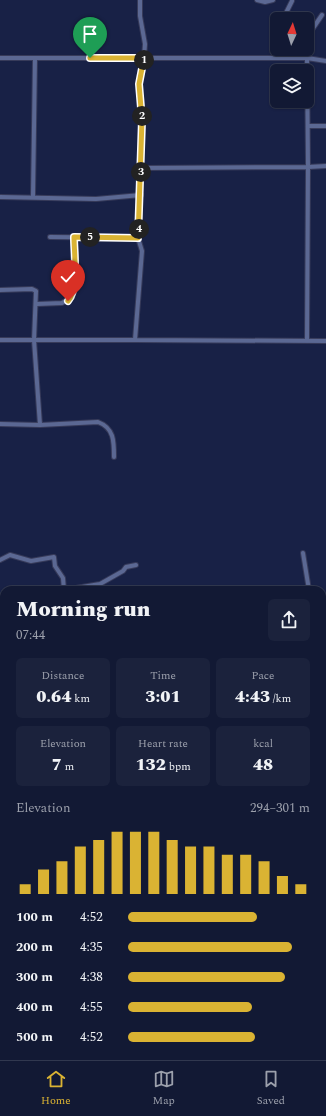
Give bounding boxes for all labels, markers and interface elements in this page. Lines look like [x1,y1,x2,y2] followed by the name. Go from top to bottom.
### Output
[270,12,314,56] north arrow
[270,12,314,108] map controls
[73,17,107,58] pin
[79,23,101,45] icon: arrive
[134,50,154,70] pin: 1
[141,51,147,68] text: 1
[270,64,314,108] button: layers
[132,106,152,126] pin: 2
[139,107,145,124] text: 2
[131,162,151,182] pin: 3
[138,163,144,180] text: 3
[129,219,149,239] pin: 4
[136,220,142,237] text: 4
[80,227,100,247] pin: 5
[87,228,93,245] text: 5
[51,260,85,301] pin
[57,266,79,288] icon: check
[16,593,151,626] text: Morning run
[268,599,310,641] button: share
[16,625,45,645] text: 07:44
[42,667,84,684] text: Distance
[150,667,176,684] text: Time
[252,667,274,684] text: Pace
[36,684,72,710] text: 0.64
[145,684,181,710] text: 3:01
[235,684,270,710] text: 4:43
[72,690,90,707] text: km
[270,690,291,707] text: /km
[40,735,86,752] text: Elevation
[138,735,188,752] text: Heart rate
[253,735,273,752] text: kcal
[52,752,62,778] text: 7
[135,752,166,778] text: 132
[253,752,273,778] text: 48
[62,758,74,775] text: m
[166,758,191,775] text: bpm
[16,798,70,818] text: Elevation
[250,798,310,818] text: 294–301 m
[16,907,53,927] text: 100 m
[80,907,103,927] text: 4:52
[16,937,53,957] text: 200 m
[80,937,103,957] text: 4:35
[16,967,53,987] text: 300 m
[80,967,103,987] text: 4:38
[16,997,53,1017] text: 400 m
[80,997,103,1017] text: 4:55
[16,1027,53,1047] text: 500 m
[80,1027,103,1047] text: 4:52
[41,1068,71,1109] tab: Home
[153,1068,175,1109] tab: Map
[257,1068,285,1109] tab: Saved

